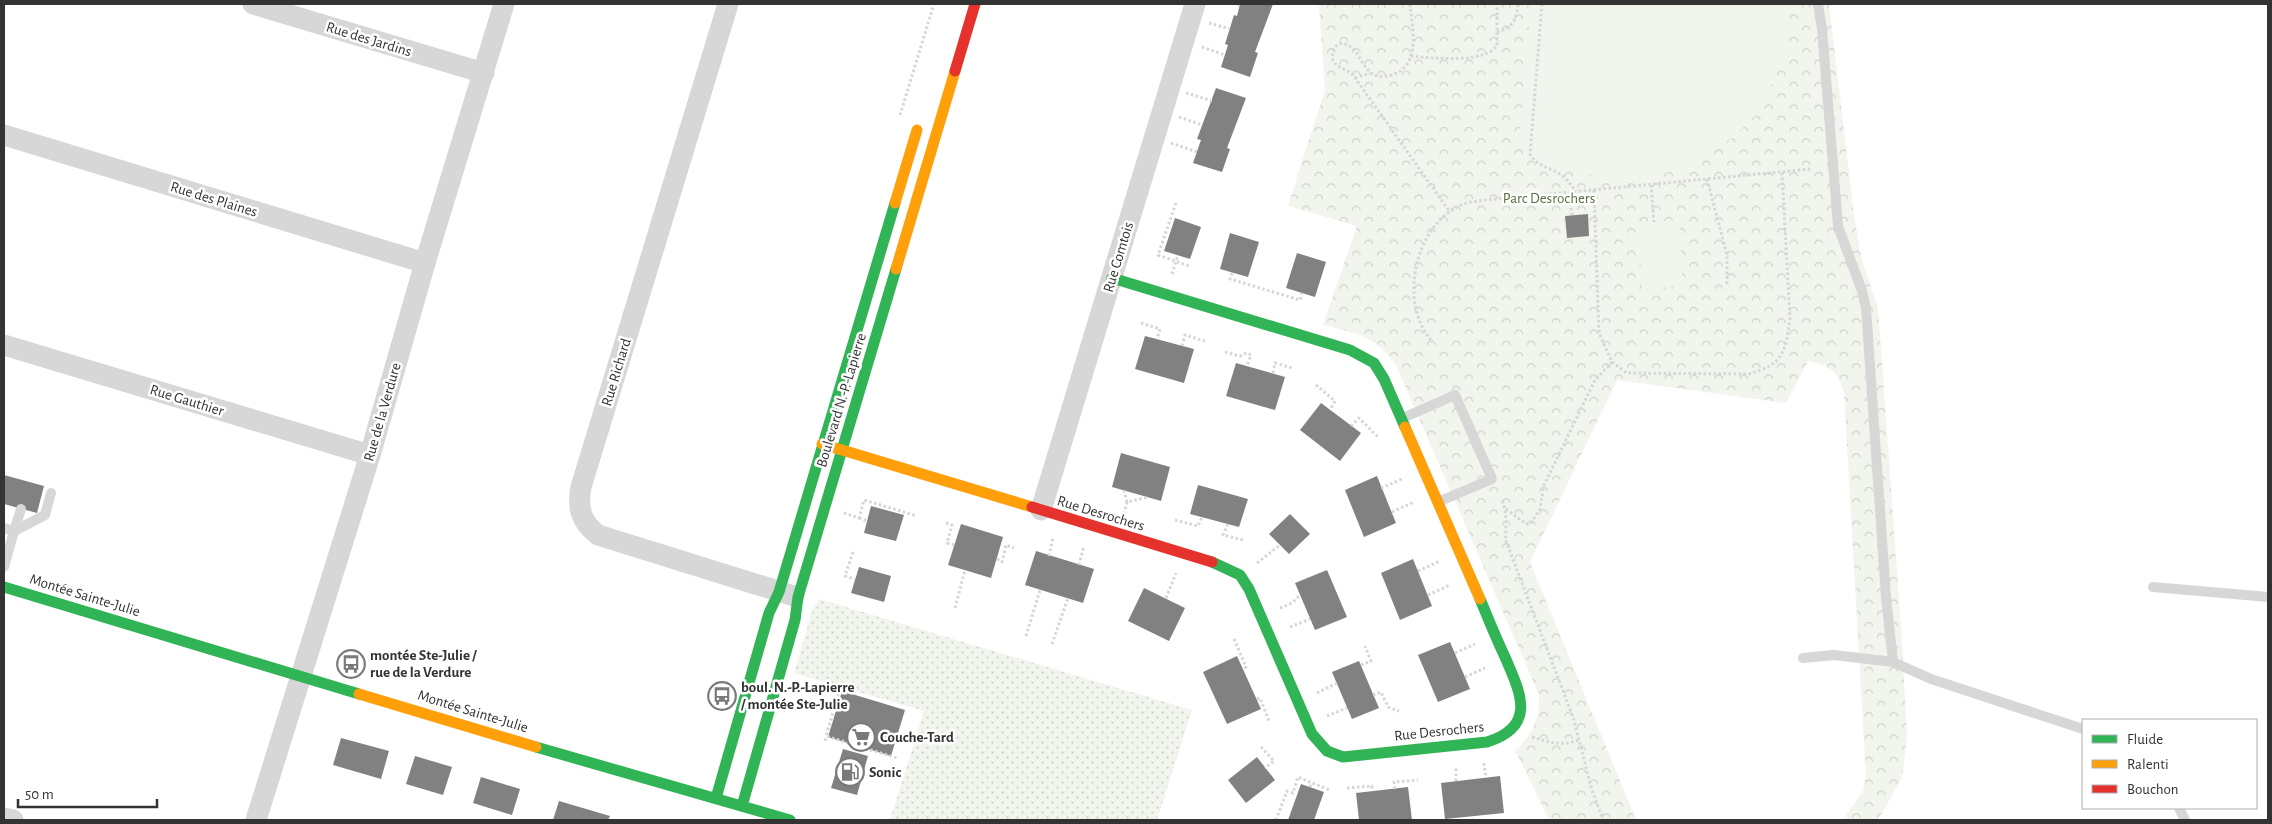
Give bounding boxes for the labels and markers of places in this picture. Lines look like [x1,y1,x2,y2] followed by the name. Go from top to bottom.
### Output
[370,648,477,680] place label: montée Ste-Julie / rue de la Verdure
[336,649,366,679] bus stop icon: montée Ste-Julie / rue de la Verdure
[740,680,855,712] place label: boul. N.-P.-Lapierre / montée Ste-Julie
[707,681,737,711] bus stop icon: boul. N.-P.-Lapierre / montée Ste-Julie
[846,722,876,752] supermarket icon: Couche-Tard
[880,730,954,745] place label: Couche-Tard
[835,757,865,787] fuel station icon: Sonic
[869,765,901,780] place label: Sonic

